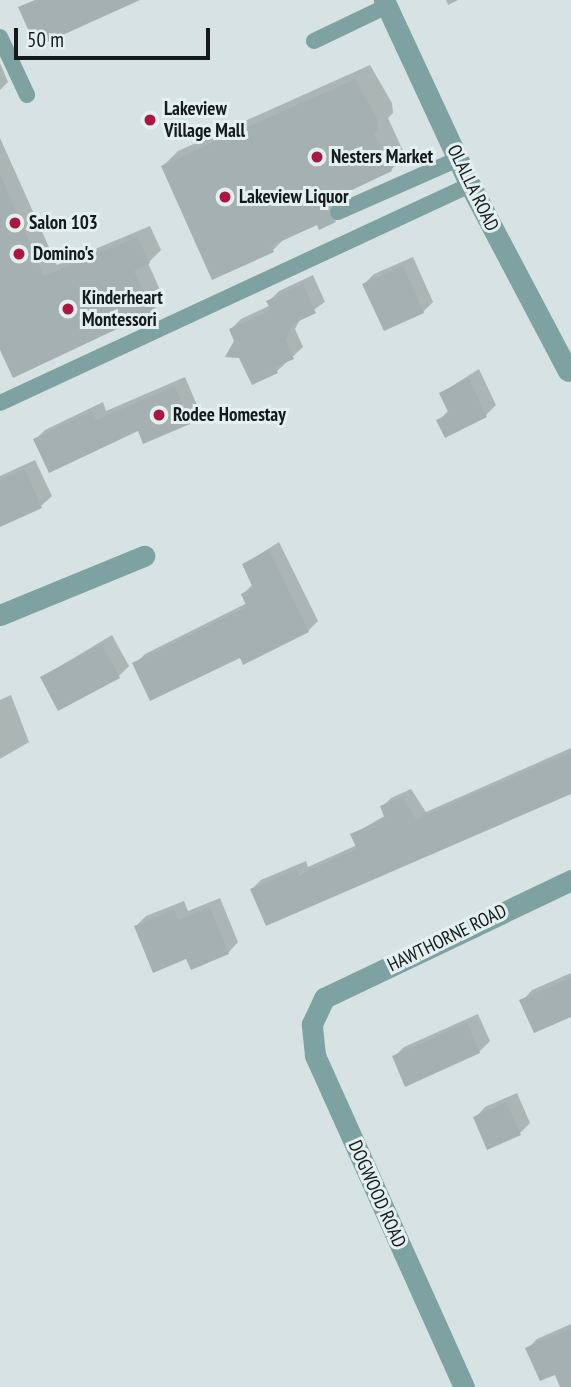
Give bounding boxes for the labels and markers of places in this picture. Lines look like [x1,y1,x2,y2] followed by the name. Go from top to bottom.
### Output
[164,98,245,142] place label: Lakeview Village Mall
[142,112,158,128] marker: Lakeview Village Mall
[331,146,433,168] place label: Nesters Market
[309,149,325,165] marker: Nesters Market
[239,186,349,208] place label: Lakeview Liquor
[217,189,233,205] marker: Lakeview Liquor
[29,212,98,234] place label: Salon 103
[7,215,23,231] marker: Salon 103
[33,243,94,265] place label: Domino's
[11,246,27,262] marker: Domino's
[82,287,163,331] place label: Kinderheart Montessori
[60,301,76,317] marker: Kinderheart Montessori
[173,404,286,426] place label: Rodee Homestay
[151,407,167,423] marker: Rodee Homestay

